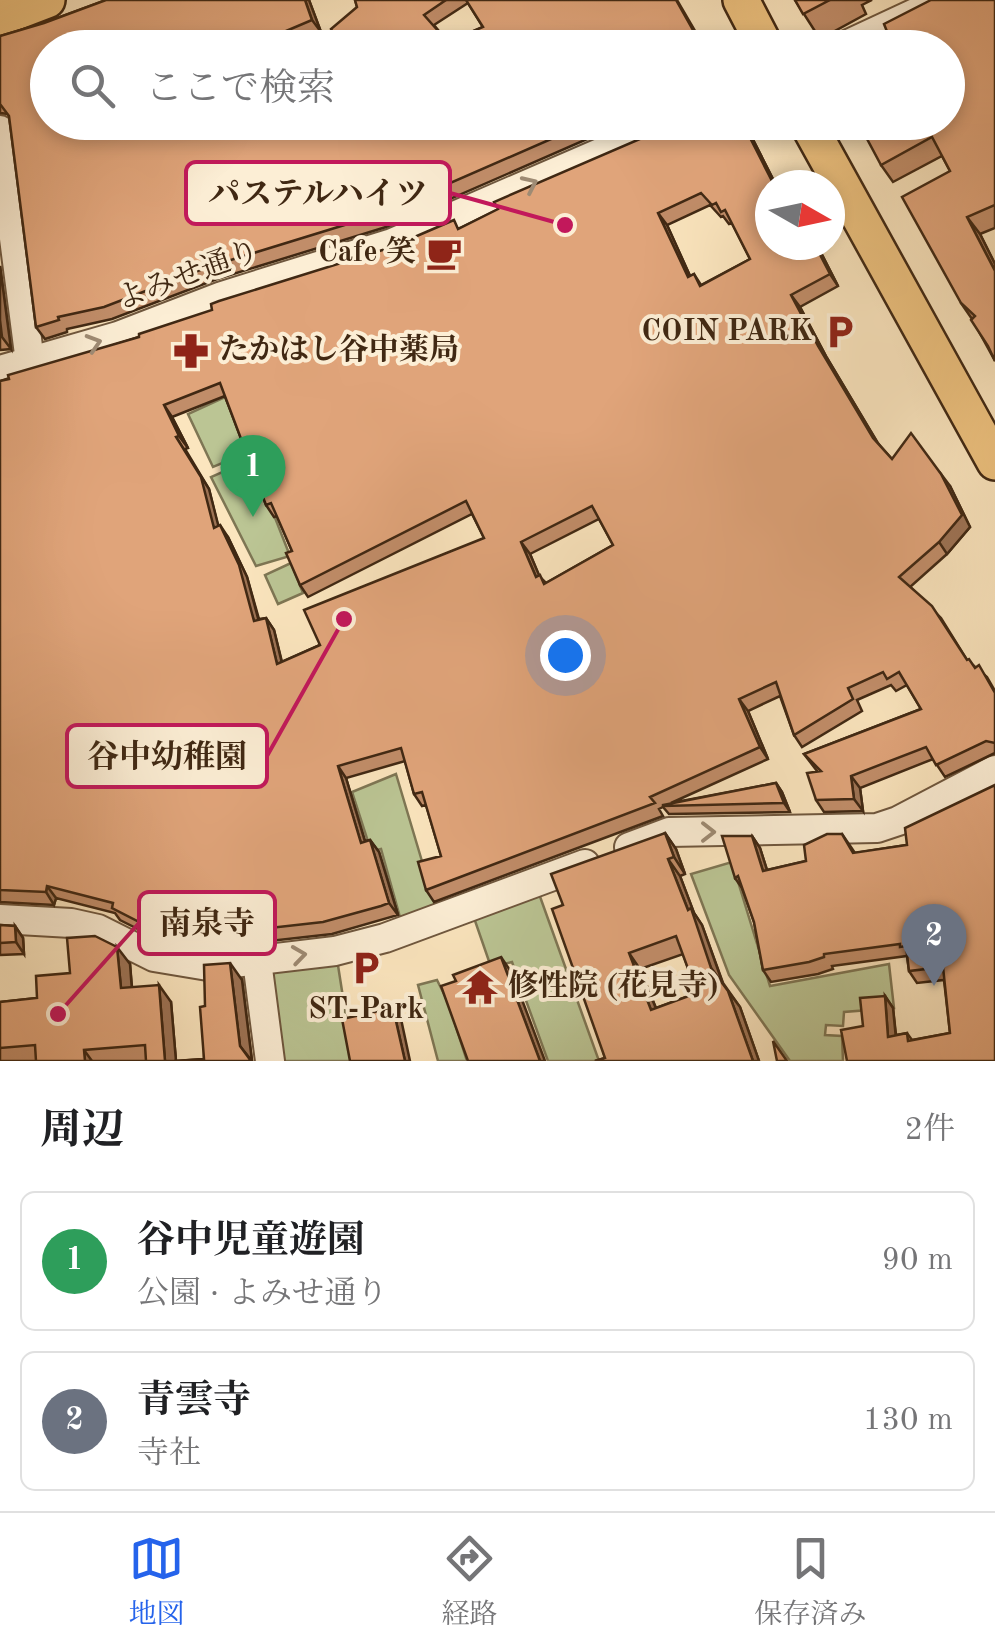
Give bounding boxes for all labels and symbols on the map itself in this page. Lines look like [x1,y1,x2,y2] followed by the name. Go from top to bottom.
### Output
[186,162,450,224] callout: パステルハイツ
[755,170,845,260] north arrow
[520,177,538,197] one-way arrow
[208,178,428,212] text: パステルハイツ
[112,234,264,316] street label: よみせ通り
[425,234,463,272] cafe icon: Cafe 笑
[318,235,416,268] place label: Cafe 笑
[821,313,859,351] parking icon: COIN PARK
[641,317,812,347] place label: COIN PARK
[172,332,210,370] pharmacy icon: たかはし谷中薬局
[219,333,459,366] place label: たかはし谷中薬局
[84,334,101,355] one-way arrow
[220,434,286,517] pin: 1
[540,630,591,681] your location
[67,725,267,787] callout: 谷中幼稚園
[87,739,247,775] text: 谷中幼稚園
[700,821,716,843] one-way arrow
[139,892,275,954] callout: 南泉寺
[902,904,966,986] pin: 2
[159,906,255,942] text: 南泉寺
[290,946,307,967] one-way arrow
[347,949,385,987] parking icon: ST-Park
[461,968,499,1006] temple icon: 修性院 (花見寺)
[508,969,719,1002] place label: 修性院 (花見寺)
[308,995,424,1025] place label: ST-Park

